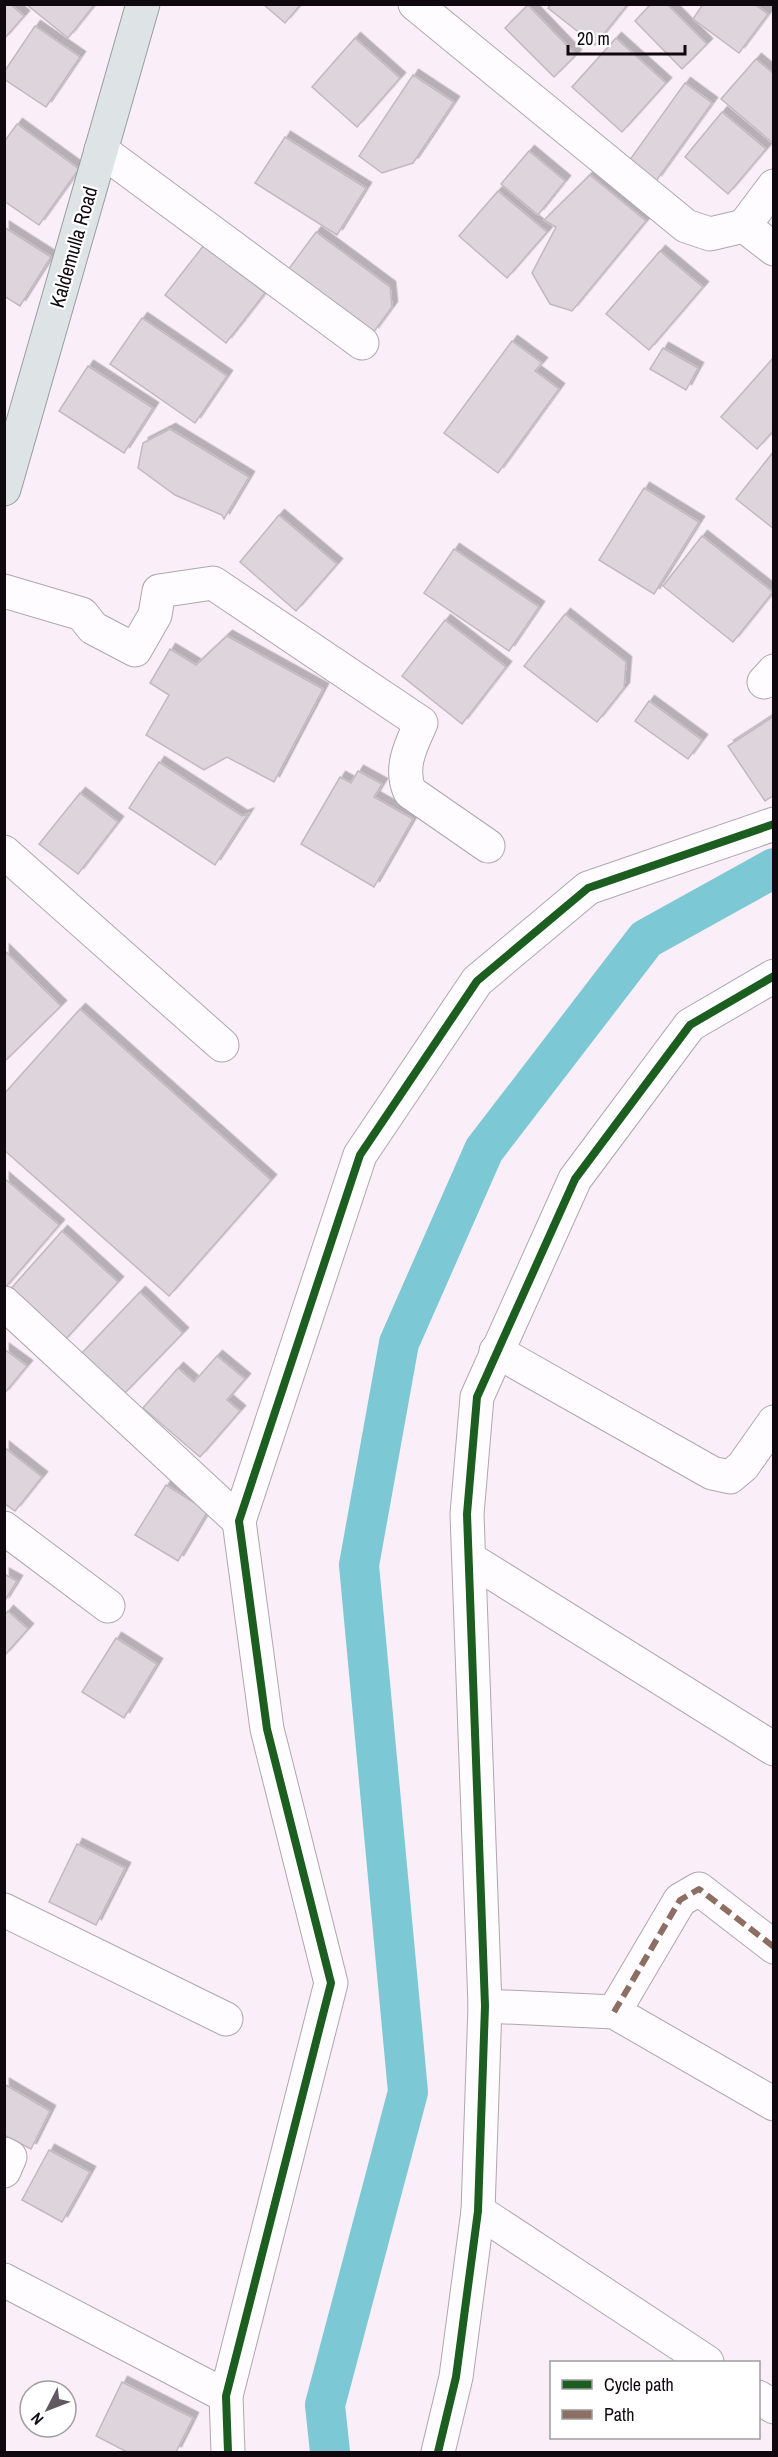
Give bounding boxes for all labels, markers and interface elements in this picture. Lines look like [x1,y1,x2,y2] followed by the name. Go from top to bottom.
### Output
[568,18,685,56] scale bar
[577,26,610,51] text: 20 m
[43,183,103,311] street label: Kaldemulla Road
[550,2361,760,2439] legend
[604,2372,674,2397] text: Cycle path
[18,2379,78,2439] north arrow
[604,2402,634,2427] text: Path
[26,2408,48,2430] text: N

